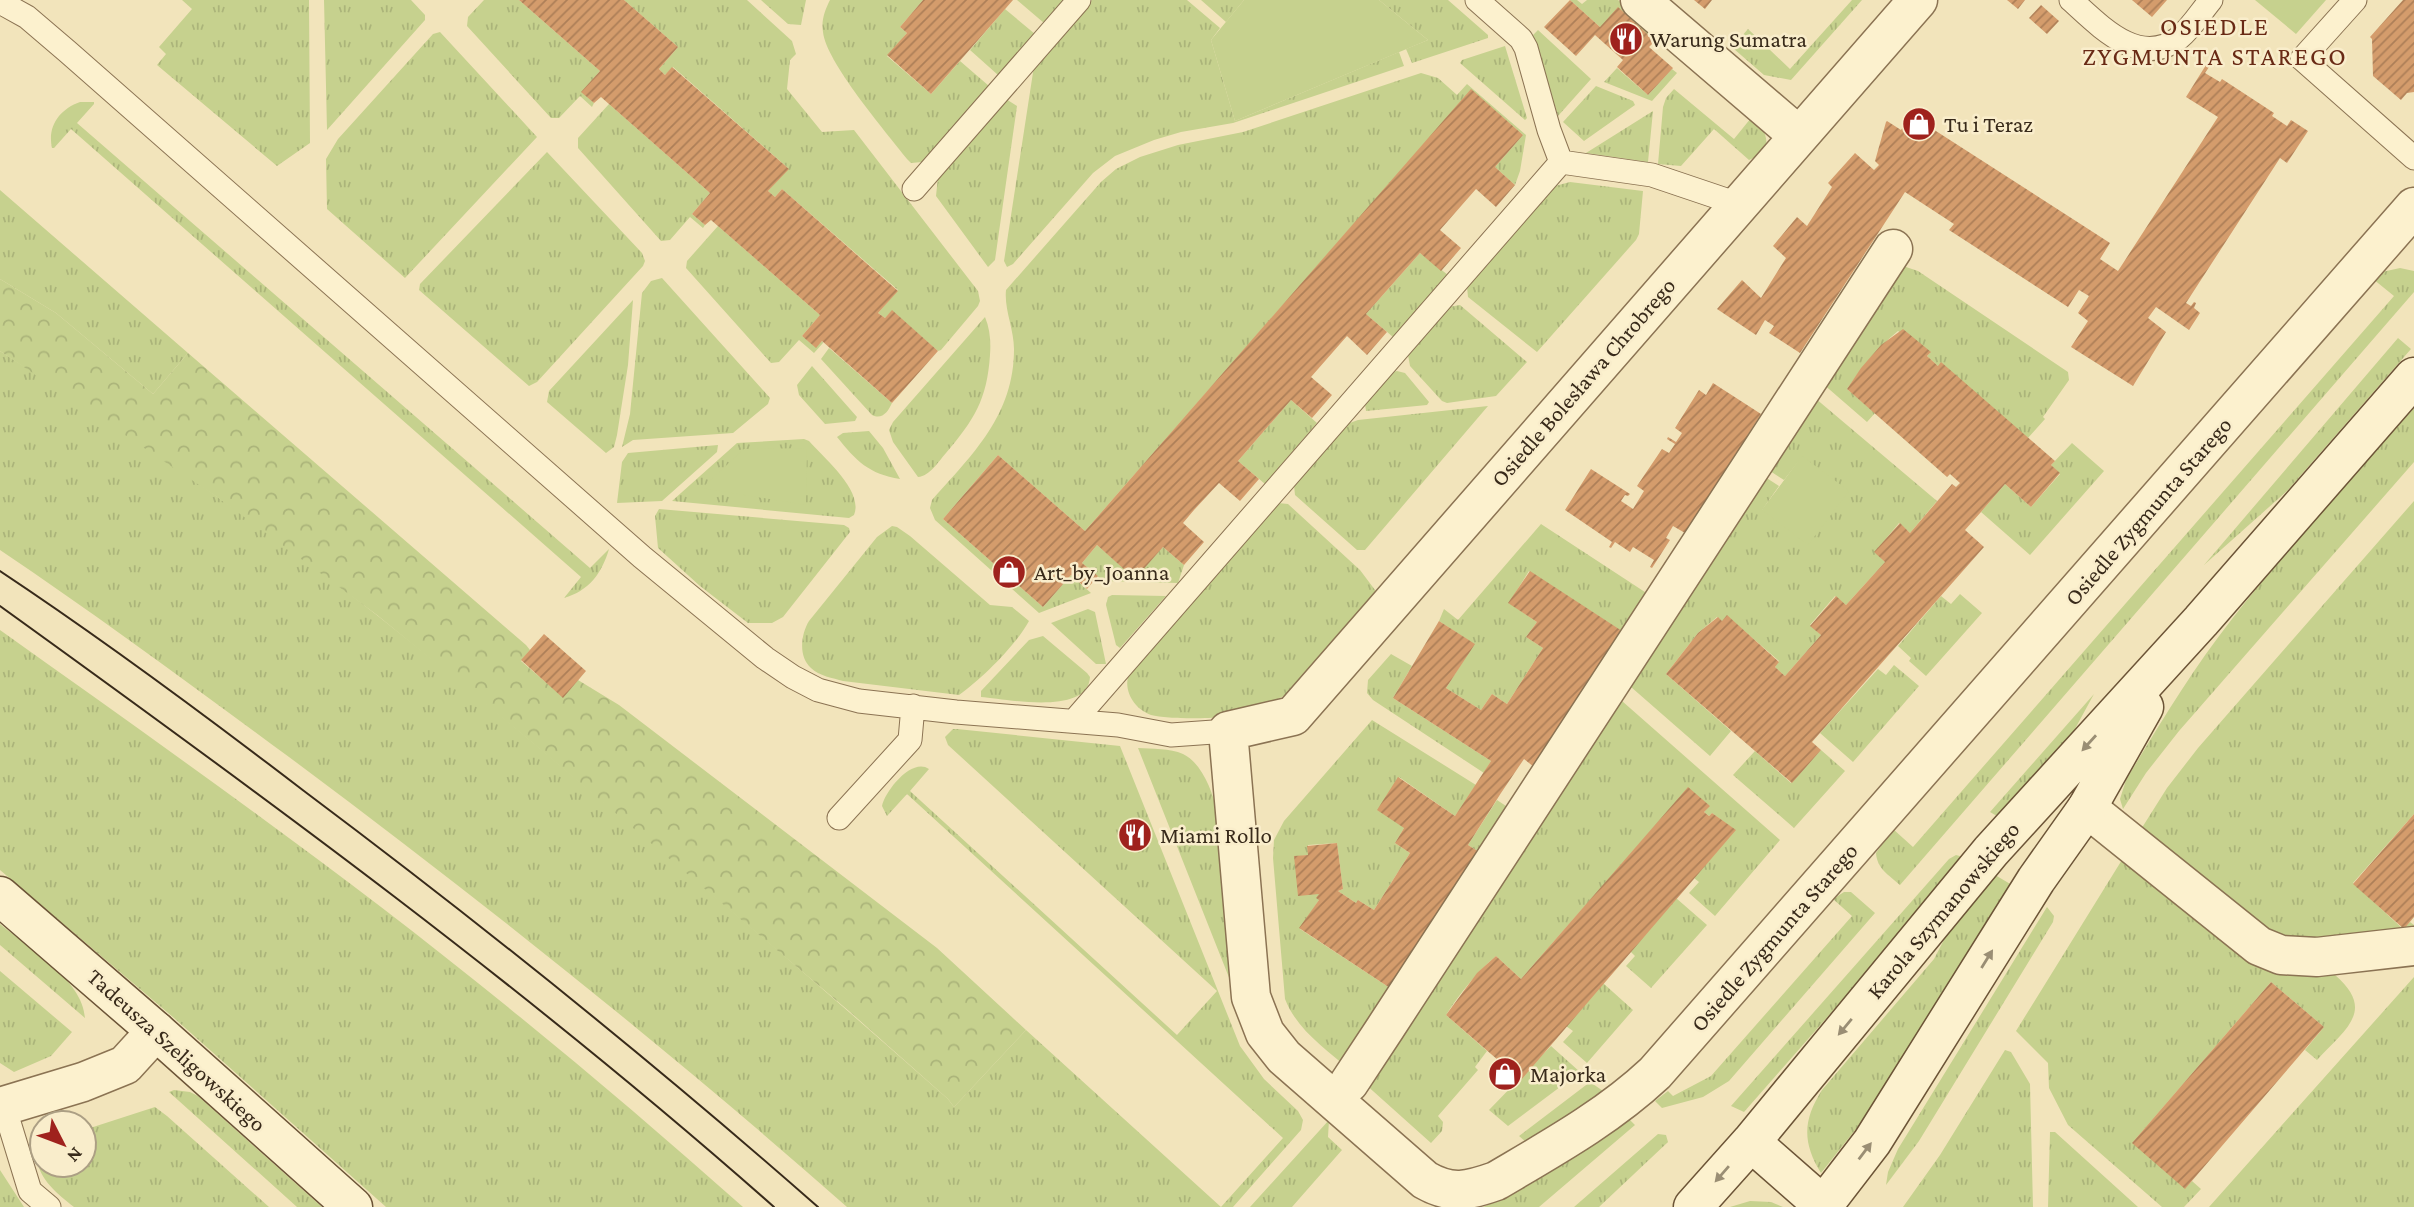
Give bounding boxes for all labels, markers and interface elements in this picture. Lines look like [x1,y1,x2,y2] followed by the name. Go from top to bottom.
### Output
[2082,12,2348,71] district label: OSIEDLE ZYGMUNTA STAREGO
[1607,20,1645,58] restaurant icon: Warung Sumatra
[1650,26,1807,52] place label: Warung Sumatra
[1900,105,1938,143] shop icon: Tu i Teraz
[1944,111,2033,137] place label: Tu i Teraz
[1485,272,1681,492] street label: Osiedle Bolesława Chrobrego
[2059,412,2237,610] street label: Osiedle Zygmunta Starego
[990,553,1028,591] shop icon: Art_by_Joanna
[1034,559,1170,585] place label: Art_by_Joanna
[2081,734,2097,752] one-way arrow
[1116,816,1154,854] restaurant icon: Miami Rollo
[1861,816,2025,1004] street label: Karola Szymanowskiego
[1160,822,1272,848] place label: Miami Rollo
[1685,838,1863,1036] street label: Osiedle Zygmunta Starego
[1980,949,1993,969] one-way arrow
[83,963,271,1137] street label: Tadeusza Szeligowskiego
[1838,1019,1853,1036] one-way arrow
[1486,1055,1524,1093] shop icon: Majorka
[1530,1061,1607,1087] place label: Majorka
[28,1109,98,1179] north arrow
[1857,1142,1871,1160] one-way arrow
[63,1143,87,1167] text: N
[1714,1165,1730,1183] one-way arrow

